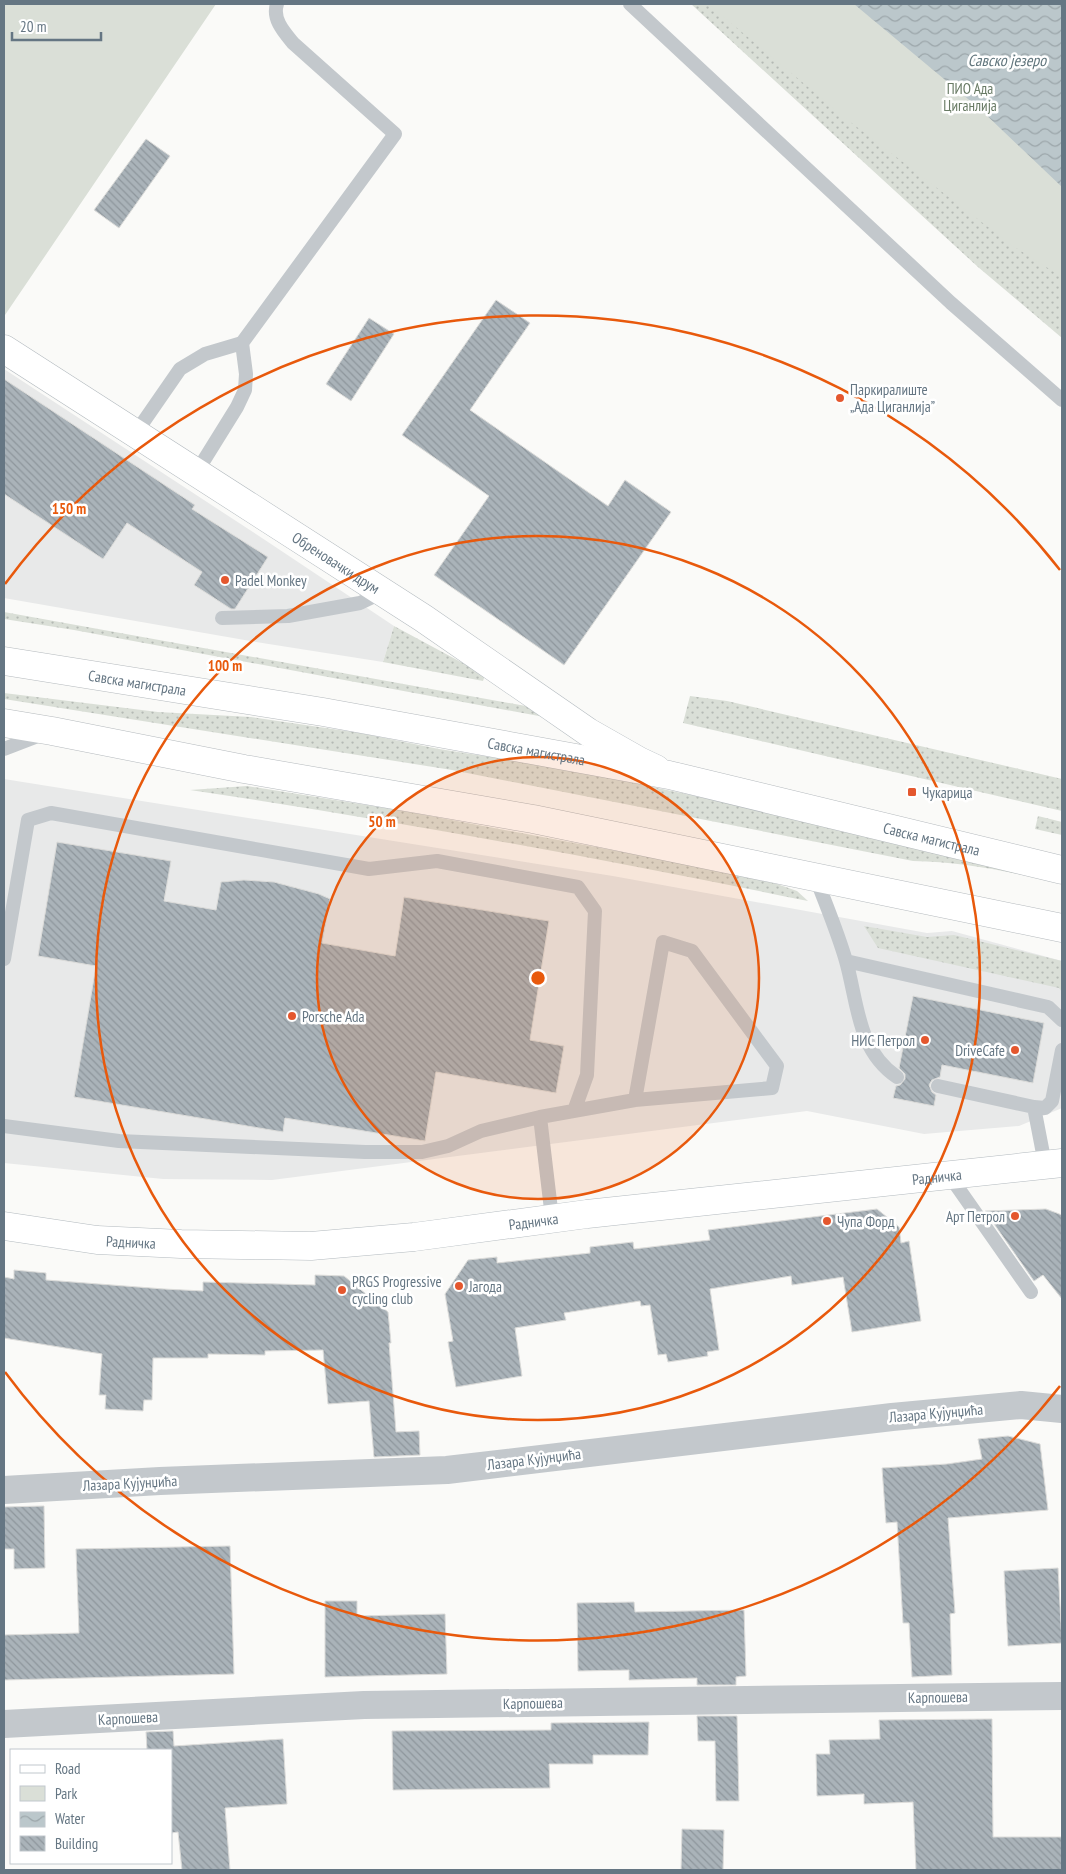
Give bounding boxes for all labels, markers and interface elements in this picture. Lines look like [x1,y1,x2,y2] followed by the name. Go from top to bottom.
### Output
[12,10,101,42] scale bar
[20,17,46,36] text: 20 m
[968,50,1047,70] water label: Савско језеро
[943,79,997,115] park label: ПИО Ада Циганлија
[850,380,935,416] place label: Паркиралиште „Ада Циганлија”
[834,392,846,404] marker: Паркиралиште „Ада Циганлија”
[52,499,86,518] text: 150 m
[289,527,384,598] street label: Обреновачки друм
[235,571,307,590] place label: Padel Monkey
[219,574,231,586] marker: Padel Monkey
[208,656,242,675] text: 100 m
[87,665,188,699] street label: Савска магистрала
[486,733,587,769] street label: Савска магистрала
[922,783,973,802] place label: Чукарица
[906,786,918,798] marker: Чукарица
[368,812,396,831] text: 50 m
[881,818,982,859] street label: Савска магистрала
[529,969,547,987] centre of rings
[302,1007,365,1026] place label: Porsche Ada
[286,1010,298,1022] marker: Porsche Ada
[851,1031,915,1050] place label: НИС Петрол
[919,1034,931,1046] marker: НИС Петрол
[955,1041,1005,1060] place label: DriveCafe
[1009,1044,1021,1056] marker: DriveCafe
[911,1164,963,1189] street label: Радничка
[946,1207,1005,1226] place label: Арт Петрол
[507,1208,559,1234] street label: Радничка
[1009,1210,1021,1222] marker: Арт Петрол
[837,1212,895,1231] place label: Чупа Форд
[821,1215,833,1227] marker: Чупа Форд
[106,1231,156,1252] street label: Радничка
[352,1272,442,1308] place label: PRGS Progressive cycling club
[468,1277,502,1296] place label: Јагода
[453,1280,465,1292] marker: Јагода
[336,1284,348,1296] marker: PRGS Progressive cycling club
[887,1399,984,1427] street label: Лазара Кујунџића
[485,1444,582,1474] street label: Лазара Кујунџића
[81,1471,178,1495] street label: Лазара Кујунџића
[908,1687,968,1707] street label: Карпошева
[503,1693,563,1713] street label: Карпошева
[98,1707,158,1729] street label: Карпошева
[10,1749,172,1864] legend
[55,1759,81,1778] text: Road
[55,1784,77,1803] text: Park
[55,1809,86,1828] text: Water
[55,1834,98,1853] text: Building

